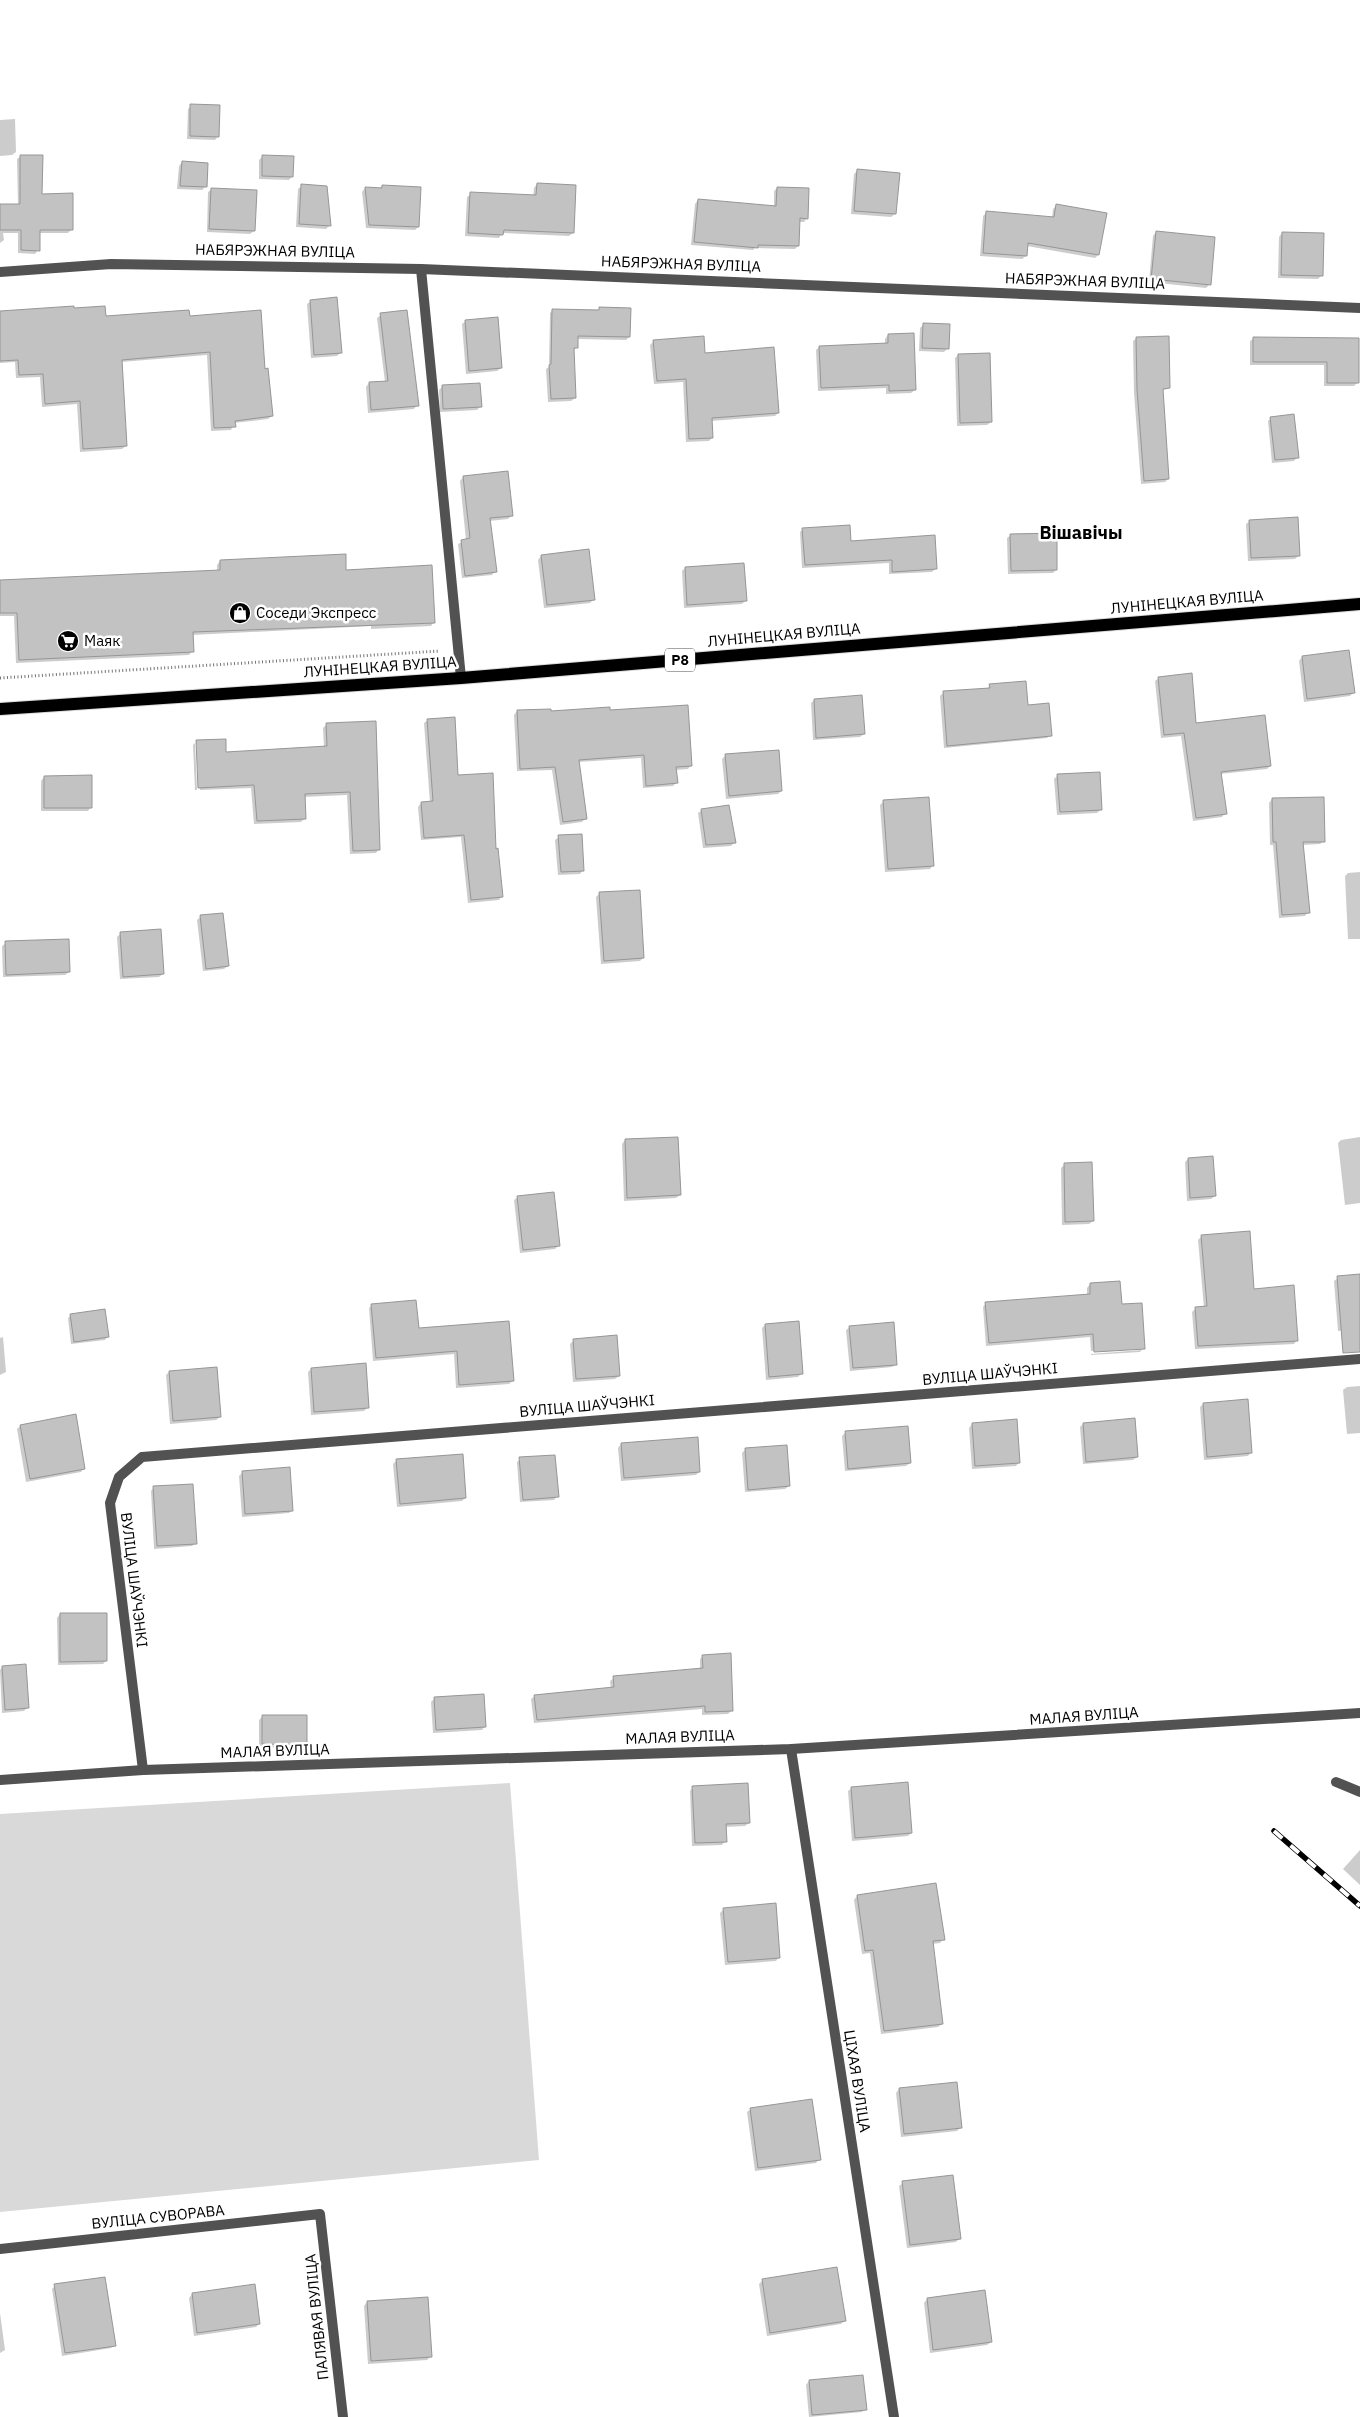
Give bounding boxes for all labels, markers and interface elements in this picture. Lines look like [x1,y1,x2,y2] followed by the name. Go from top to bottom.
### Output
[195,240,356,261] street label: НАБЯРЭЖНАЯ ВУЛІЦА
[601,251,762,276] street label: НАБЯРЭЖНАЯ ВУЛІЦА
[1005,268,1166,293] street label: НАБЯРЭЖНАЯ ВУЛІЦА
[1039,521,1123,544] district label: Вішавічы
[1110,585,1265,618] street label: ЛУНІНЕЦКАЯ ВУЛІЦА
[228,601,252,625] shop icon: Соседи Экспресс
[256,603,377,622] place label: Соседи Экспресс
[707,618,862,651] street label: ЛУНІНЕЦКАЯ ВУЛІЦА
[56,629,80,653] supermarket icon: Маяк
[84,631,120,650] place label: Маяк
[665,648,695,672] road number: Р8
[303,652,457,681] street label: ЛУНІНЕЦКАЯ ВУЛІЦА
[921,1358,1059,1389] street label: ВУЛІЦА ШАЎЧЭНКІ
[518,1390,656,1421] street label: ВУЛІЦА ШАЎЧЭНКІ
[117,1511,152,1649] street label: ВУЛІЦА ШАЎЧЭНКІ
[1029,1702,1140,1729] street label: МАЛАЯ ВУЛІЦА
[625,1725,735,1748] street label: МАЛАЯ ВУЛІЦА
[220,1739,330,1762] street label: МАЛАЯ ВУЛІЦА
[840,2028,875,2134] street label: ЦІХАЯ ВУЛІЦА
[90,2200,226,2233] street label: ВУЛІЦА СУВОРАВА
[300,2253,333,2381] street label: ПАЛЯВАЯ ВУЛІЦА

